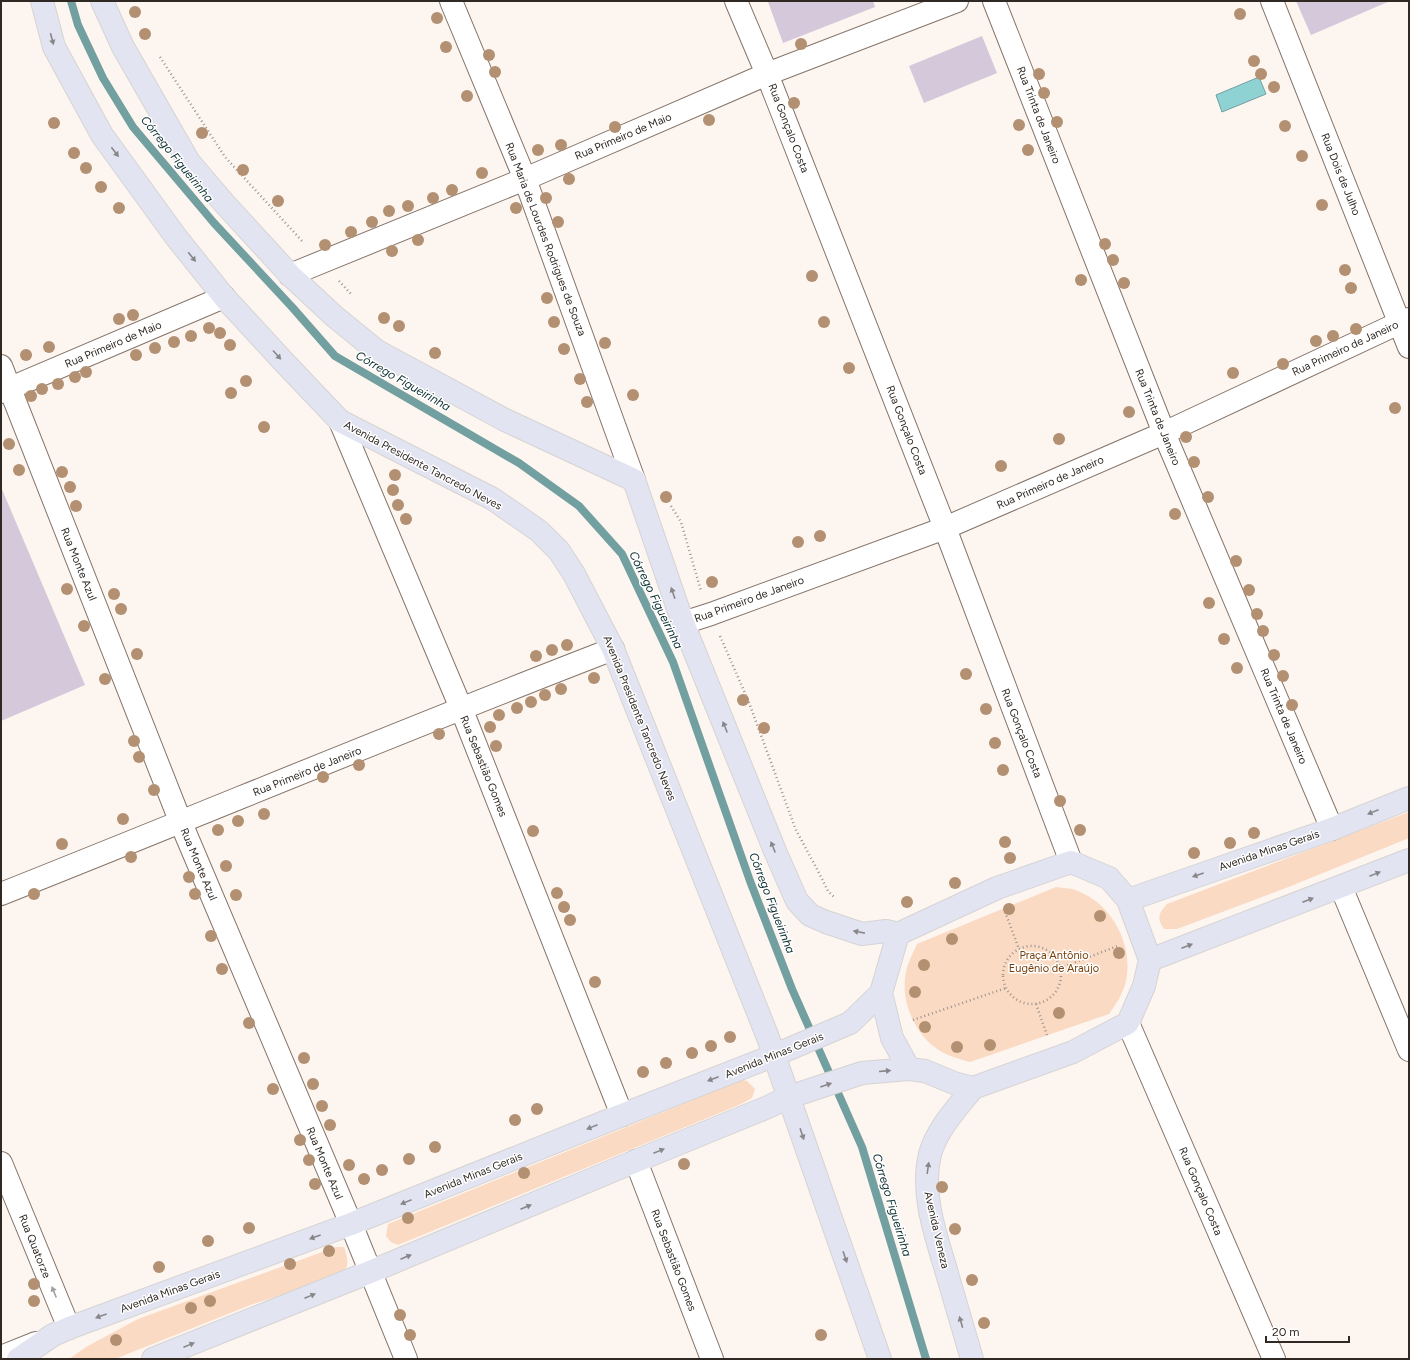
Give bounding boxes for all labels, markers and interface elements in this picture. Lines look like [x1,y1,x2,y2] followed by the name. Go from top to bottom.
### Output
[49,33,55,45] one-way arrow
[1014,65,1063,166] street label: Rua Trinta de Janeiro
[766,82,812,175] street label: Rua Gonçalo Costa
[573,110,673,163] street label: Rua Primeiro de Maio
[138,113,216,205] water label: Córrego Figueirinha
[1318,131,1363,217] street label: Rua Dois de Julho
[503,141,589,338] street label: Rua Maria de Lourdes Rodrigues de Souza
[110,147,118,157] one-way arrow
[187,251,196,262] one-way arrow
[63,318,163,371] street label: Rua Primeiro de Maio
[1290,318,1400,379] street label: Rua Primeiro de Janeiro
[353,348,453,414] water label: Córrego Figueirinha
[272,350,281,359] one-way arrow
[1132,367,1183,467] street label: Rua Trinta de Janeiro
[884,384,930,477] street label: Rua Gonçalo Costa
[342,418,504,513] street label: Avenida Presidente Tancredo Neves
[995,453,1106,512] street label: Rua Primeiro de Janeiro
[58,526,99,603] street label: Rua Monte Azul
[626,549,686,651] water label: Córrego Figueirinha
[692,574,806,625] street label: Rua Primeiro de Janeiro
[669,586,675,598] one-way arrow
[600,634,679,803] street label: Avenida Presidente Tancredo Neves
[1257,666,1310,766] street label: Rua Trinta de Janeiro
[999,687,1045,780] street label: Rua Gonçalo Costa
[457,714,510,819] street label: Rua Sebastião Gomes
[721,720,727,732] one-way arrow
[251,744,363,799] street label: Rua Primeiro de Janeiro
[1366,810,1378,816] one-way arrow
[177,826,220,902] street label: Rua Monte Azul
[1217,827,1321,874] street label: Avenida Minas Gerais
[770,841,776,853] one-way arrow
[746,851,798,955] water label: Córrego Figueirinha
[1370,870,1382,876] one-way arrow
[1191,872,1203,878] one-way arrow
[1303,896,1315,902] one-way arrow
[853,929,866,935] one-way arrow
[1181,942,1193,948] one-way arrow
[1009,949,1099,975] park label: Praça Antônio Eugênio de Araújo
[723,1030,825,1081] street label: Avenida Minas Gerais
[879,1067,891,1074] one-way arrow
[706,1077,718,1083] one-way arrow
[820,1082,832,1088] one-way arrow
[585,1124,597,1130] one-way arrow
[303,1125,346,1201] street label: Rua Monte Azul
[799,1128,805,1140] one-way arrow
[1176,1145,1225,1237] street label: Rua Gonçalo Costa
[653,1148,665,1154] one-way arrow
[422,1150,524,1201] street label: Avenida Minas Gerais
[870,1152,914,1258] water label: Córrego Figueirinha
[925,1162,931,1174] one-way arrow
[921,1190,952,1270] street label: Avenida Veneza
[400,1199,412,1205] one-way arrow
[520,1204,531,1210] one-way arrow
[648,1207,699,1313] street label: Rua Sebastião Gomes
[16,1213,53,1280] street label: Rua Quatorze
[308,1235,320,1241] one-way arrow
[842,1251,848,1263] one-way arrow
[400,1254,412,1260] one-way arrow
[119,1267,222,1316] street label: Avenida Minas Gerais
[51,1286,57,1297] one-way arrow
[304,1293,316,1299] one-way arrow
[94,1314,106,1320] one-way arrow
[958,1315,964,1327] one-way arrow
[1266,1318,1349,1344] scale bar
[1272,1325,1300,1339] text: 20 m
[184,1341,196,1347] one-way arrow

